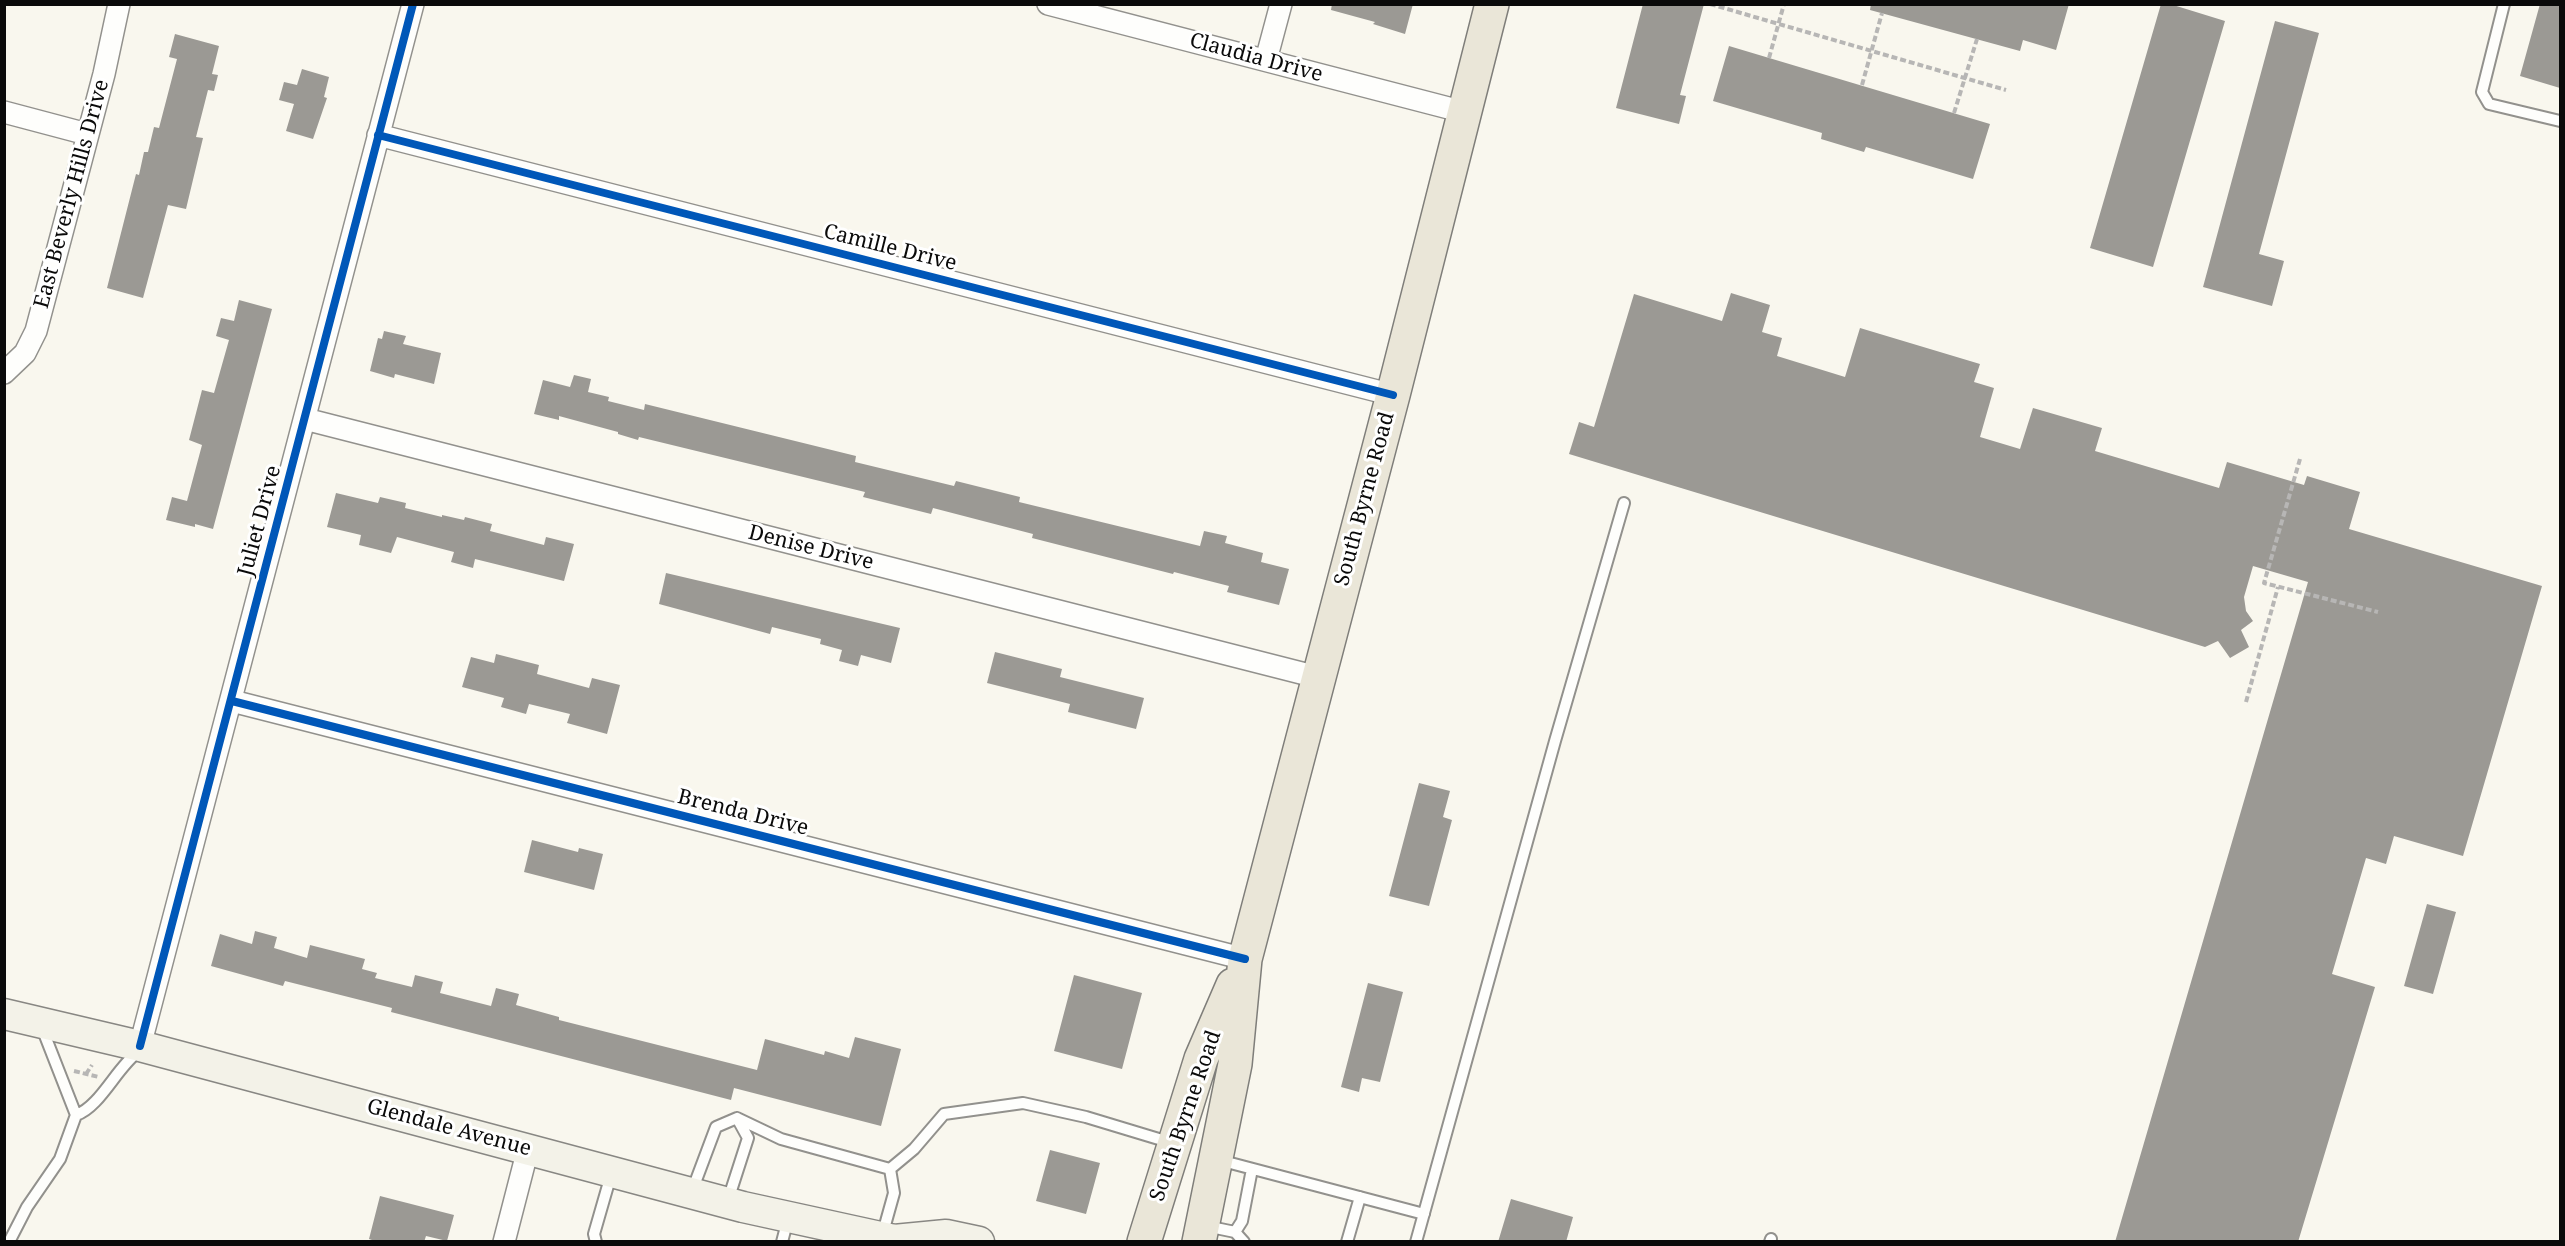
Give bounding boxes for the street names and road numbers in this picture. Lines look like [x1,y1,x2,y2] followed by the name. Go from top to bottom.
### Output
[1187,28,1325,88] street label: Claudia Drive
[29,77,115,311] street label: East Beverly Hills Drive
[821,219,959,277] street label: Camille Drive
[1330,409,1400,589] street label: South Byrne Road
[233,463,287,579] street label: Juliet Drive
[746,520,876,576] street label: Denise Drive
[675,785,811,841] street label: Brenda Drive
[1145,1027,1227,1205] street label: South Byrne Road
[364,1094,534,1162] street label: Glendale Avenue

